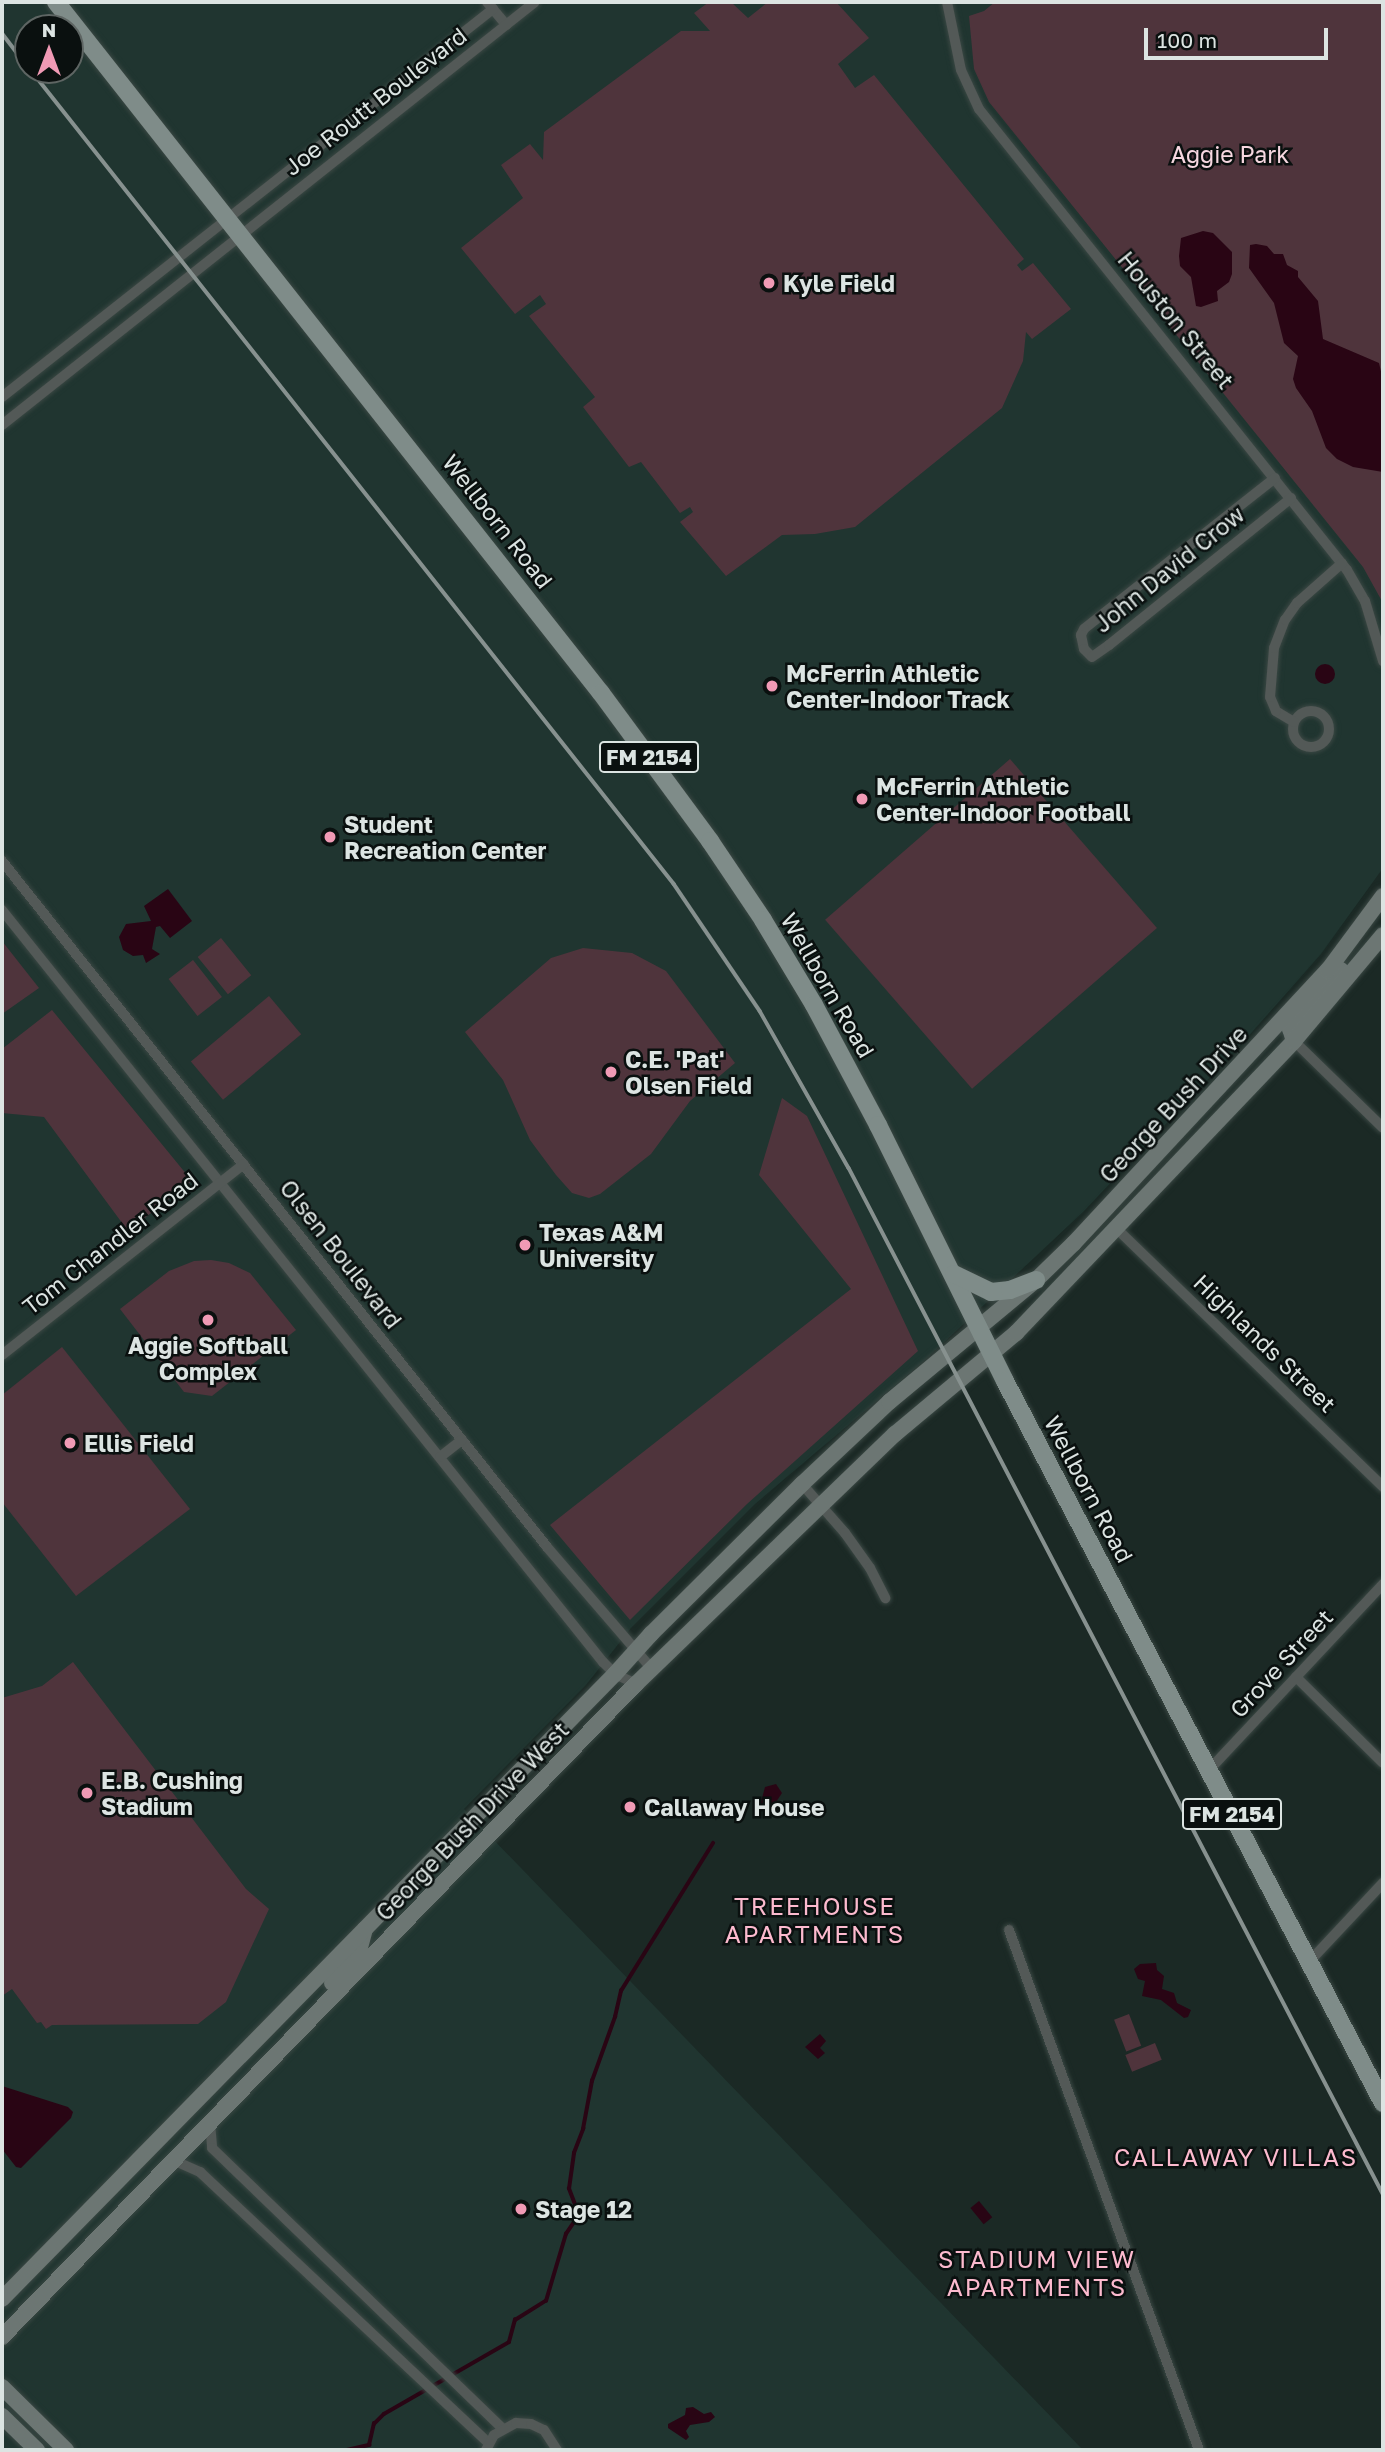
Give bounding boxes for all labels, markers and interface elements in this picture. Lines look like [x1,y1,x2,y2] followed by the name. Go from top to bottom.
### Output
[14,14,84,84] north arrow
[1147,14,1331,58] scale bar
[42,18,56,41] text: N
[278,21,472,181] street label: Joe Routt Boulevard
[1157,27,1217,53] text: 100 m
[1171,140,1289,168] park label: Aggie Park
[1112,246,1240,394] street label: Houston Street
[783,269,895,297] place label: Kyle Field
[761,275,777,291] marker: Kyle Field
[437,449,559,593] street label: Wellborn Road
[1089,500,1249,638] street label: John David Crow
[786,659,1010,713] place label: McFerrin Athletic Center-Indoor Track
[764,678,780,694] marker: McFerrin Athletic Center-Indoor Track
[598,740,700,774] road number: FM 2154
[876,772,1130,826] place label: McFerrin Athletic Center-Indoor Football
[854,791,870,807] marker: McFerrin Athletic Center-Indoor Football
[344,810,546,864] place label: Student Recreation Center
[322,829,338,845] marker: Student Recreation Center
[775,908,881,1062] street label: Wellborn Road
[1093,1020,1253,1188] street label: George Bush Drive
[625,1045,752,1099] place label: C.E. 'Pat' Olsen Field
[603,1064,619,1080] marker: C.E. 'Pat' Olsen Field
[17,1166,203,1320] street label: Tom Chandler Road
[274,1174,408,1334] street label: Olsen Boulevard
[539,1218,663,1272] place label: Texas A&M University
[517,1237,533,1253] marker: Texas A&M University
[1188,1268,1342,1418] street label: Highlands Street
[200,1312,216,1328] marker: Aggie Softball Complex
[128,1331,288,1385] place label: Aggie Softball Complex
[1039,1411,1139,1567] street label: Wellborn Road
[84,1429,194,1457] place label: Ellis Field
[62,1435,78,1451] marker: Ellis Field
[1224,1603,1338,1723] street label: Grove Street
[370,1716,574,1926] street label: George Bush Drive West
[101,1766,243,1820] place label: E.B. Cushing Stadium
[79,1785,95,1801] marker: E.B. Cushing Stadium
[644,1793,825,1821] place label: Callaway House
[1181,1797,1283,1832] road number: FM 2154
[622,1799,638,1815] marker: Callaway House
[726,1892,904,1948] district label: TREEHOUSE APARTMENTS
[1116,2143,1356,2171] district label: CALLAWAY VILLAS
[535,2195,632,2223] place label: Stage 12
[513,2201,529,2217] marker: Stage 12
[940,2245,1134,2301] district label: STADIUM VIEW APARTMENTS

